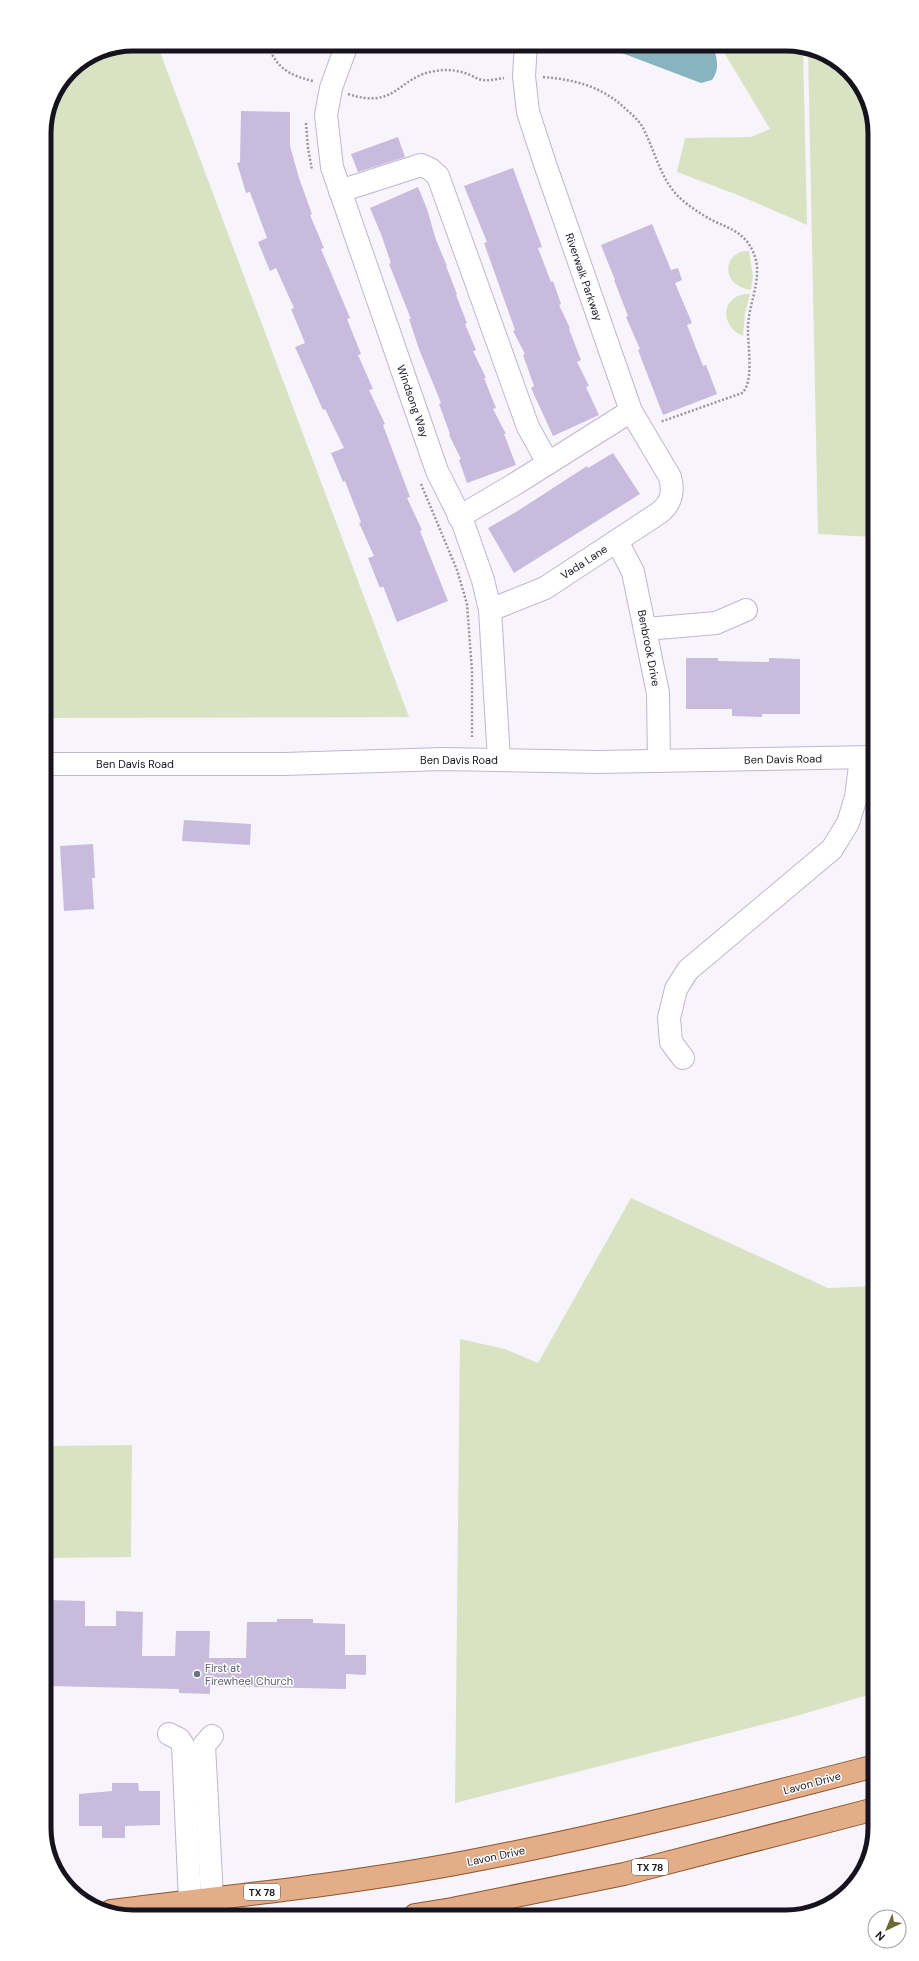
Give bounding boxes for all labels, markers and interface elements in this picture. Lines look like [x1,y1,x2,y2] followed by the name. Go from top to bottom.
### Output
[562,231,606,323] street label: Riverwalk Parkway
[394,363,432,439] street label: Windsong Way
[558,542,610,582] street label: Vada Lane
[635,609,663,687] street label: Benbrook Drive
[744,751,822,767] street label: Ben Davis Road
[420,753,498,767] street label: Ben Davis Road
[96,757,174,771] street label: Ben Davis Road
[205,1661,293,1688] place label: First at Firewheel Church
[192,1669,202,1679] marker: First at Firewheel Church
[782,1769,842,1797] street label: Lavon Drive
[466,1843,526,1869] street label: Lavon Drive
[632,1859,668,1875] road number: TX 78
[244,1884,280,1900] road number: TX 78
[867,1909,907,1949] north arrow
[872,1928,888,1944] text: N

